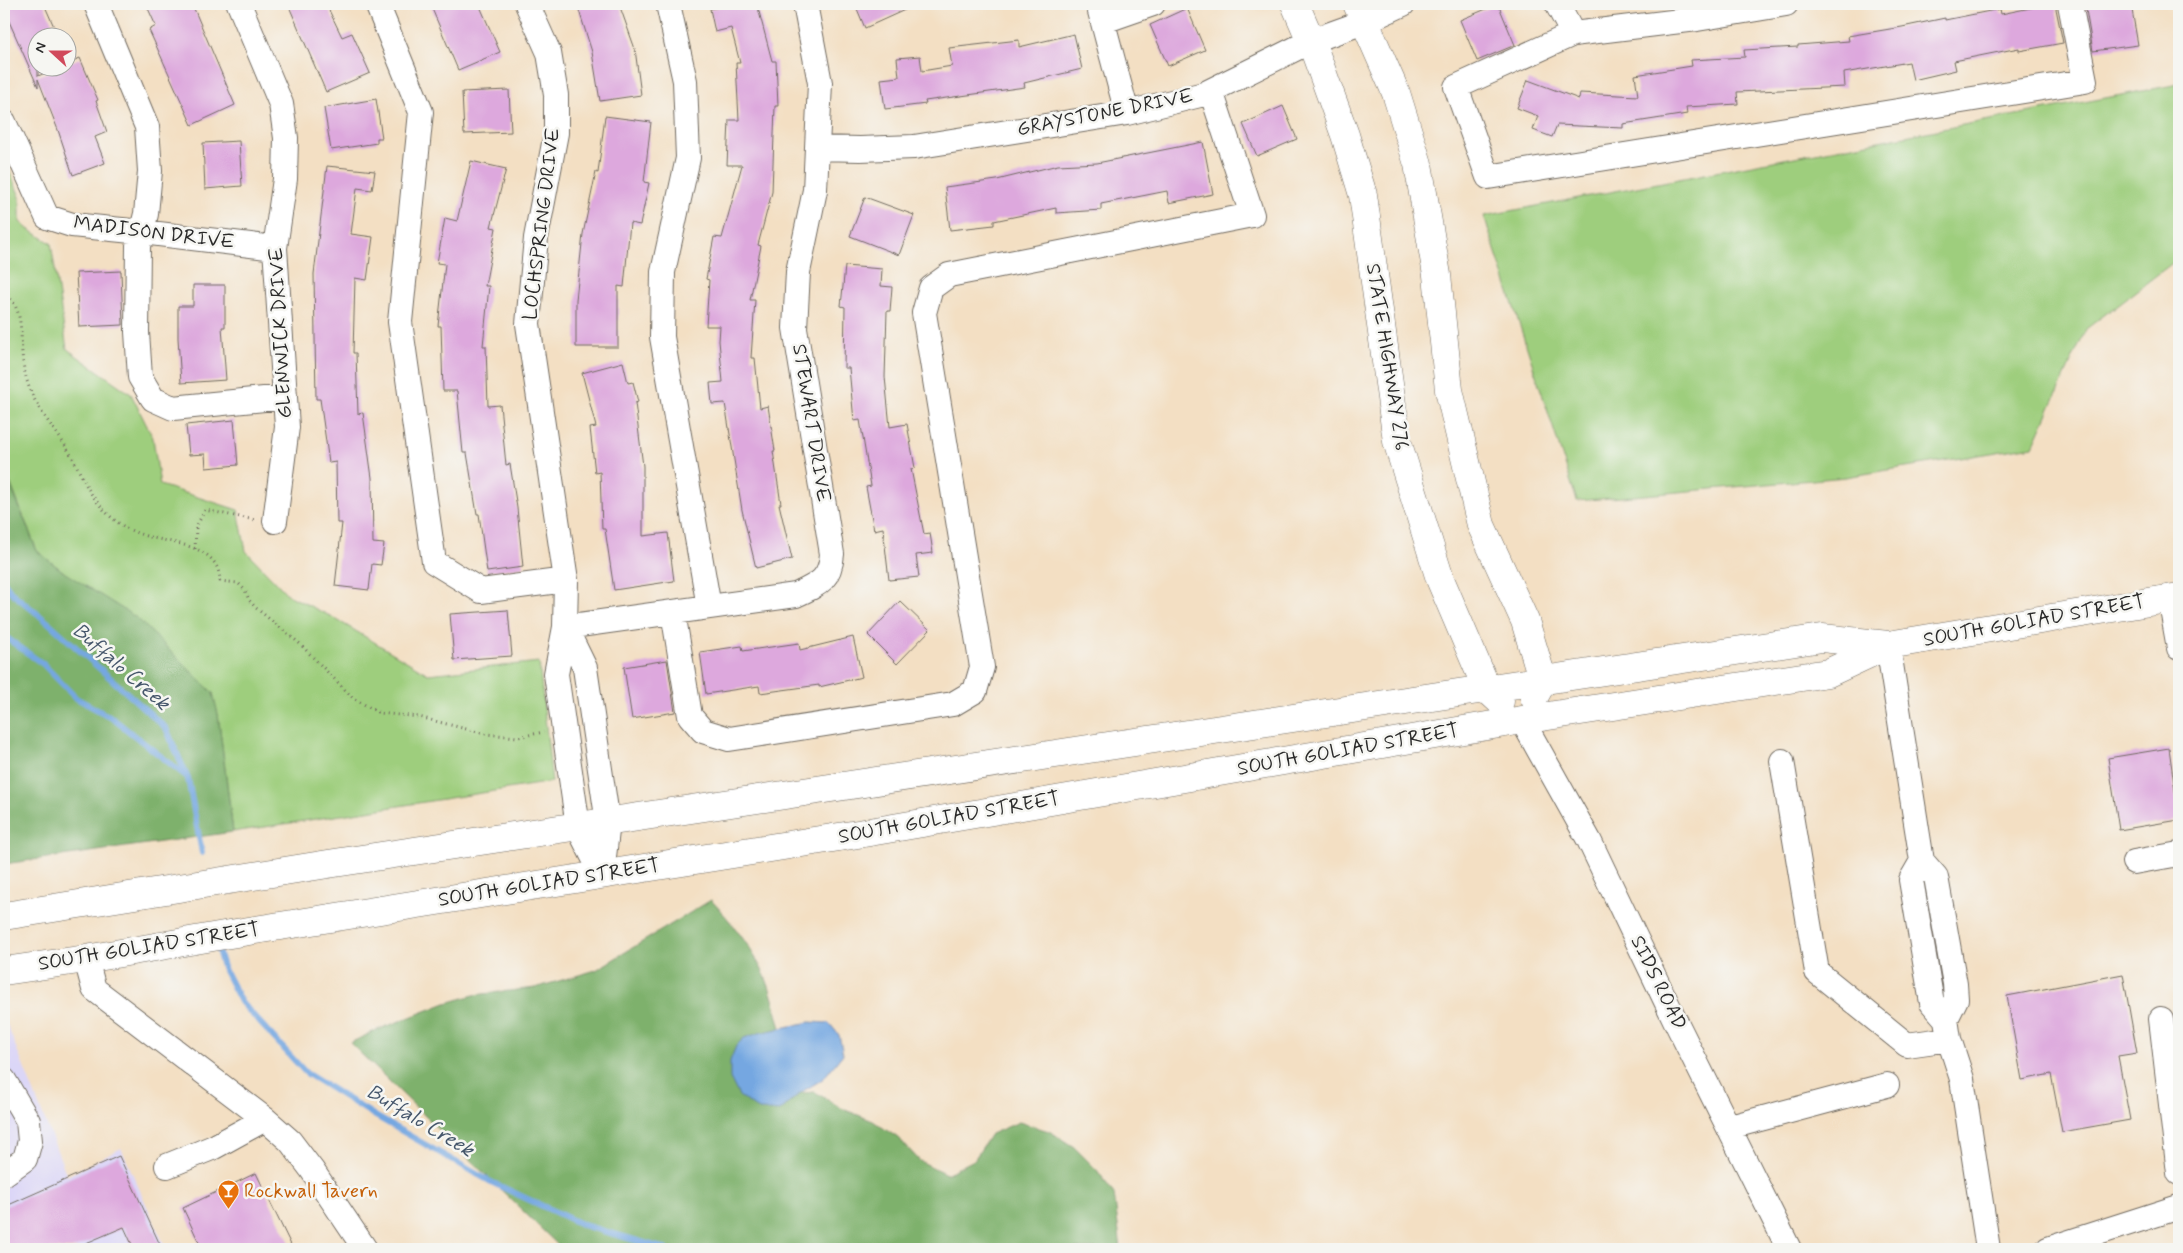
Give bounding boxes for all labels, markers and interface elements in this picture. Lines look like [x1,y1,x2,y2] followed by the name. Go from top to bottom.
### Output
[28,28,78,78] north arrow
[31,40,51,55] text: N
[1015,83,1195,143] street label: GRAYSTONE DRIVE
[517,126,567,322] street label: LOCHSPRING DRIVE
[72,210,236,256] street label: MADISON DRIVE
[263,247,299,419] street label: GLENWICK DRIVE
[1359,262,1415,452] street label: STATE HIGHWAY 276
[785,342,837,504] street label: STEWART DRIVE
[1921,588,2147,654] street label: SOUTH GOLIAD STREET
[66,617,177,718] water label: Buffalo Creek
[1235,717,1461,783] street label: SOUTH GOLIAD STREET
[836,785,1062,851] street label: SOUTH GOLIAD STREET
[436,852,662,914] street label: SOUTH GOLIAD STREET
[36,916,262,978] street label: SOUTH GOLIAD STREET
[1624,931,1692,1035] street label: SIDS ROAD
[361,1078,480,1165] water label: Buffalo Creek
[244,1178,378,1205] place label: Rockwall Tavern
[216,1179,240,1210] bar icon: Rockwall Tavern

